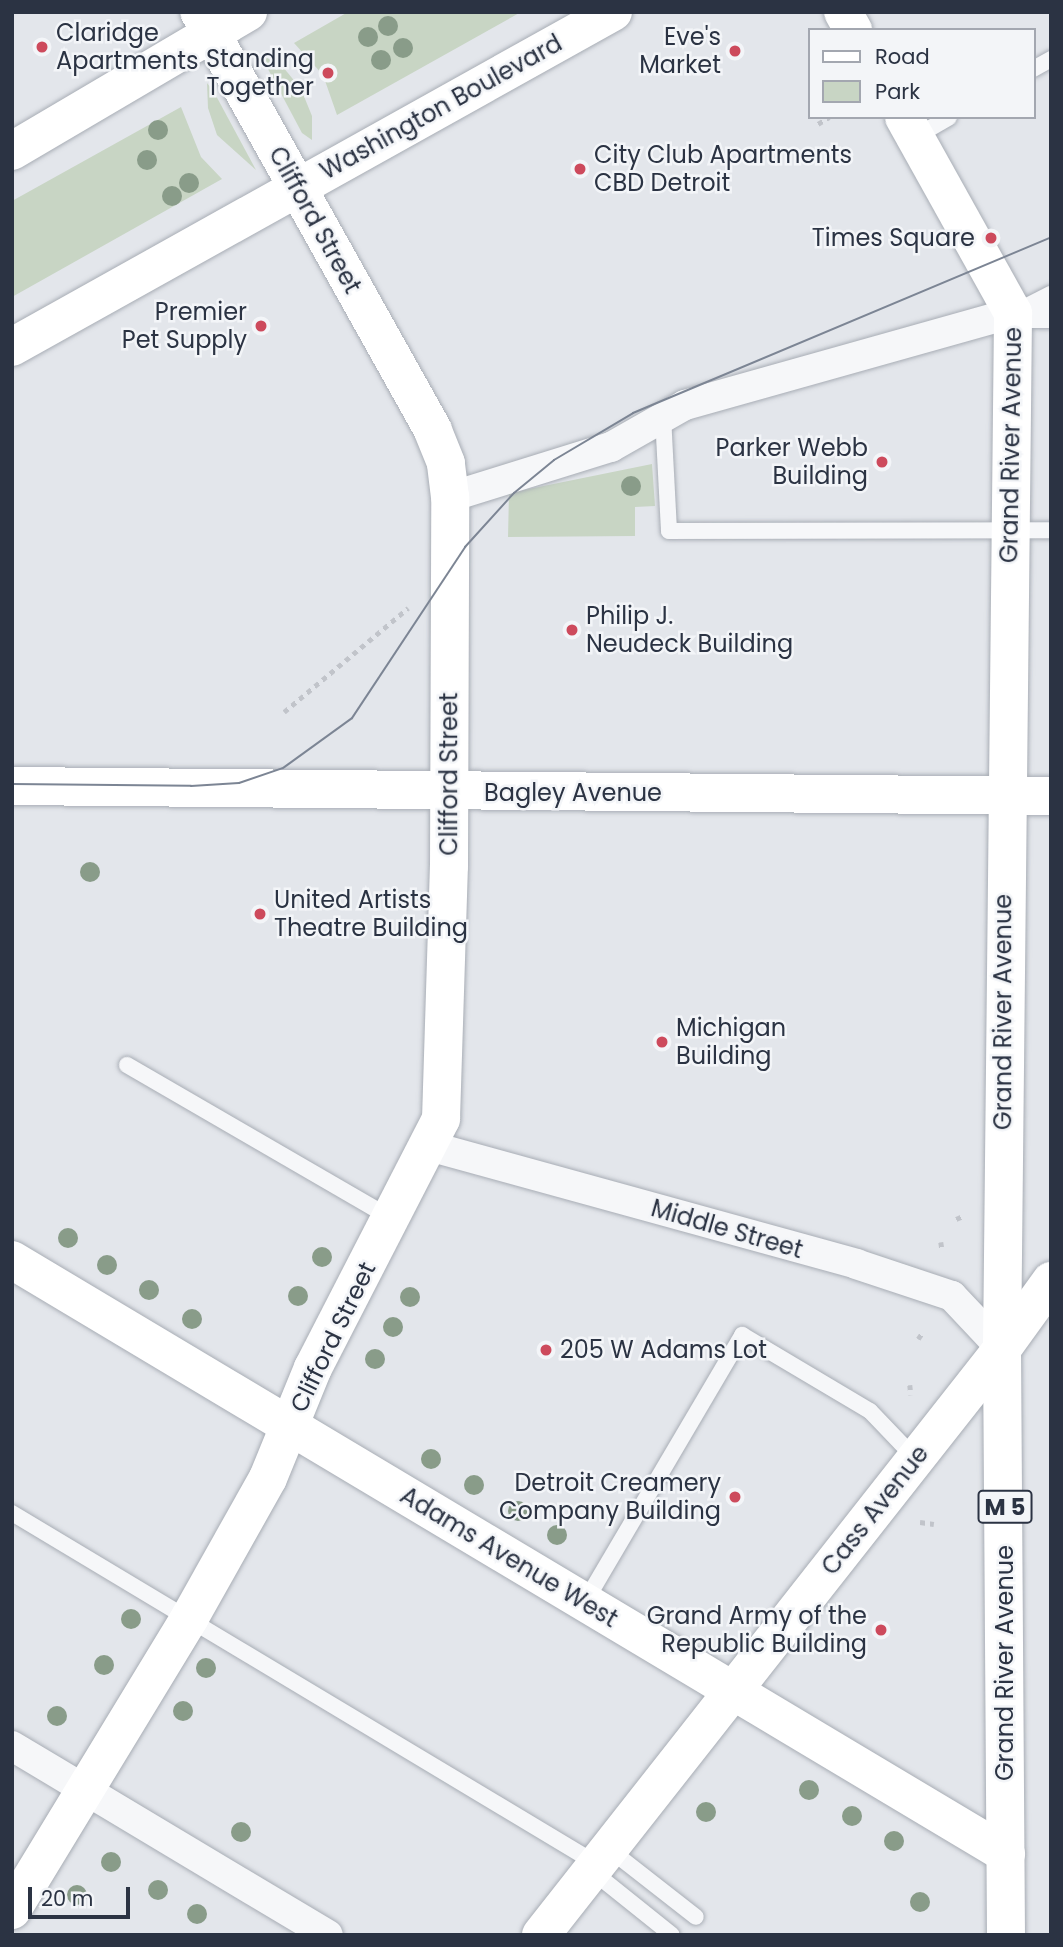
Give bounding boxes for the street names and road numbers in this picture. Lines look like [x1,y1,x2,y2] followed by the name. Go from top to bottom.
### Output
[315,28,567,186] street label: Washington Boulevard
[263,142,367,298] street label: Clifford Street
[995,327,1027,563] street label: Grand River Avenue
[435,692,463,856] street label: Clifford Street
[484,779,662,807] street label: Bagley Avenue
[989,894,1017,1130] street label: Grand River Avenue
[648,1194,806,1264] street label: Middle Street
[284,1257,382,1417] street label: Clifford Street
[816,1440,934,1580] street label: Cass Avenue
[395,1481,623,1633] street label: Adams Avenue West
[977,1488,1033,1526] road number: M 5
[991,1545,1019,1781] street label: Grand River Avenue

